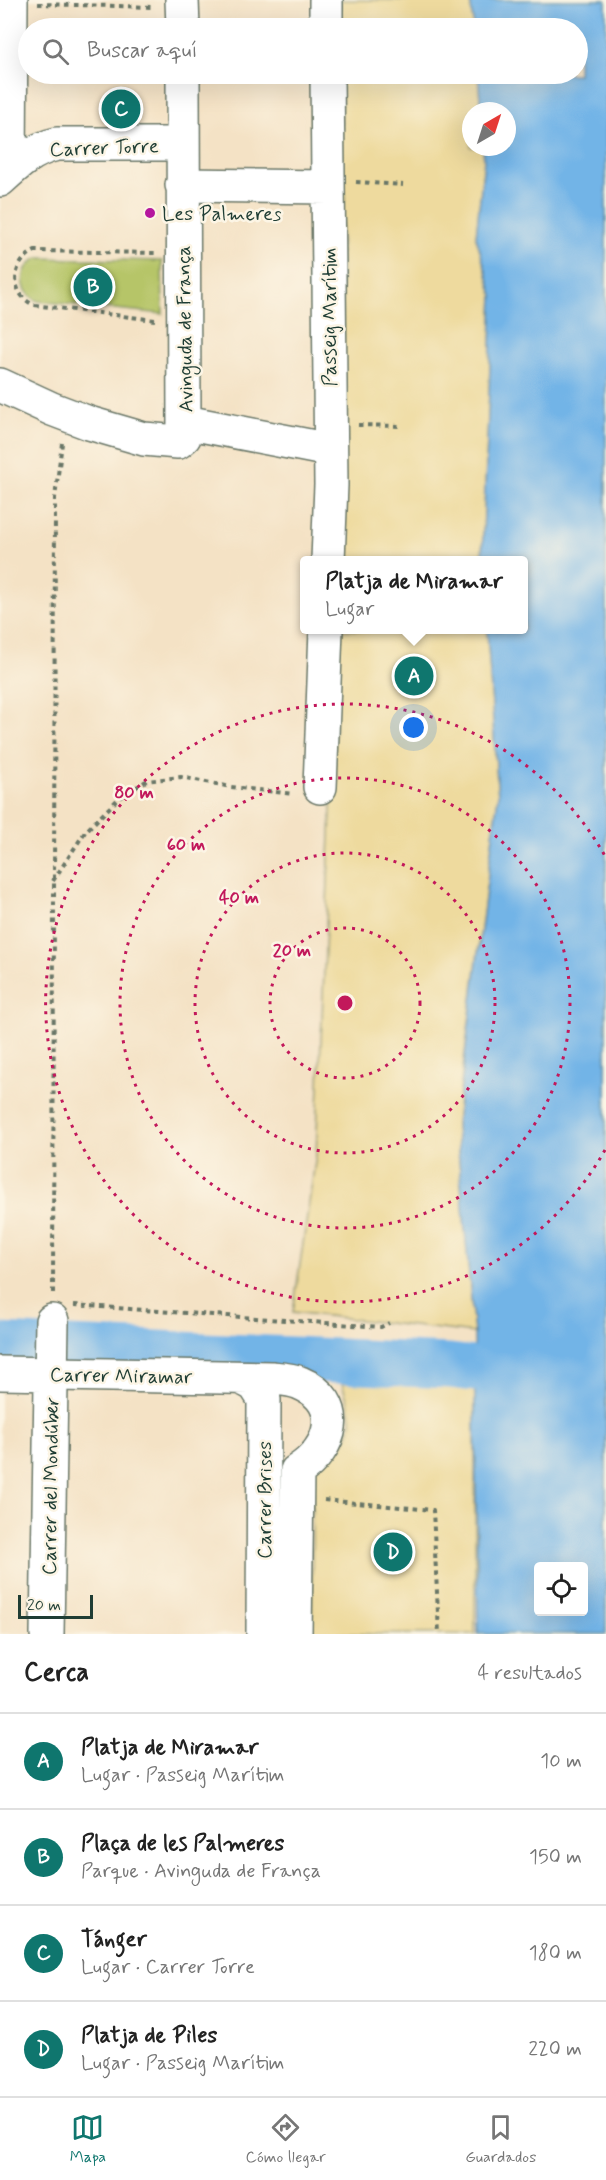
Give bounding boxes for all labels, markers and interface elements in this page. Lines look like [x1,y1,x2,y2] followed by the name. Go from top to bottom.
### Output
[18,18,588,84] search box
[39,35,72,68] icon: search
[87,37,198,65] text: Buscar aquí
[102,86,140,132] pin: C
[462,102,516,156] north arrow
[49,133,159,164] street label: Carrer Torre
[162,201,282,228] place label: Les Palmeres
[143,206,157,220] marker: Les Palmeres
[171,245,201,413] street label: Avinguda de França
[317,248,344,386] street label: Passeig Marítim
[74,264,112,310] pin: B
[300,556,528,634] popup
[325,568,503,596] text: Platja de Miramar
[325,596,374,623] text: Lugar
[394,654,434,698] pin: A
[399,713,428,742] your location
[114,781,154,805] text: 80 m
[167,833,205,857] text: 60 m
[219,886,259,910] text: 40 m
[273,939,311,963] text: 20 m
[335,993,355,1013] centre of rings
[50,1362,193,1391] street label: Carrer Miramar
[36,1397,67,1575] street label: Carrer del Mondúber
[252,1441,279,1559] street label: Carrer Brises
[374,1530,412,1574] pin: D
[534,1562,588,1616] map controls
[534,1562,588,1616] button: locate
[18,1592,93,1620] scale bar
[27,1595,61,1616] text: 20 m
[24,1656,89,1690] text: Cerca
[478,1660,582,1687] text: 4 resultados
[81,1734,259,1762] text: Platja de Miramar
[37,1748,50,1775] text: A
[540,1748,582,1775] text: 10 m
[81,1762,285,1789] text: Lugar · Passeig Marítim
[81,1830,284,1858] text: Plaça de les Palmeres
[37,1844,50,1871] text: B
[529,1844,582,1871] text: 150 m
[81,1858,321,1885] text: Parque · Avinguda de França
[81,1926,147,1954] text: Tánger
[36,1940,51,1967] text: C
[529,1940,582,1967] text: 180 m
[81,1954,255,1981] text: Lugar · Carrer Torre
[81,2022,217,2050] text: Platja de Piles
[37,2036,50,2063] text: D
[528,2036,582,2063] text: 220 m
[81,2050,285,2077] text: Lugar · Passeig Marítim
[70,2111,106,2168] tab: Mapa
[246,2111,326,2168] tab: Cómo llegar
[465,2111,536,2168] tab: Guardados

